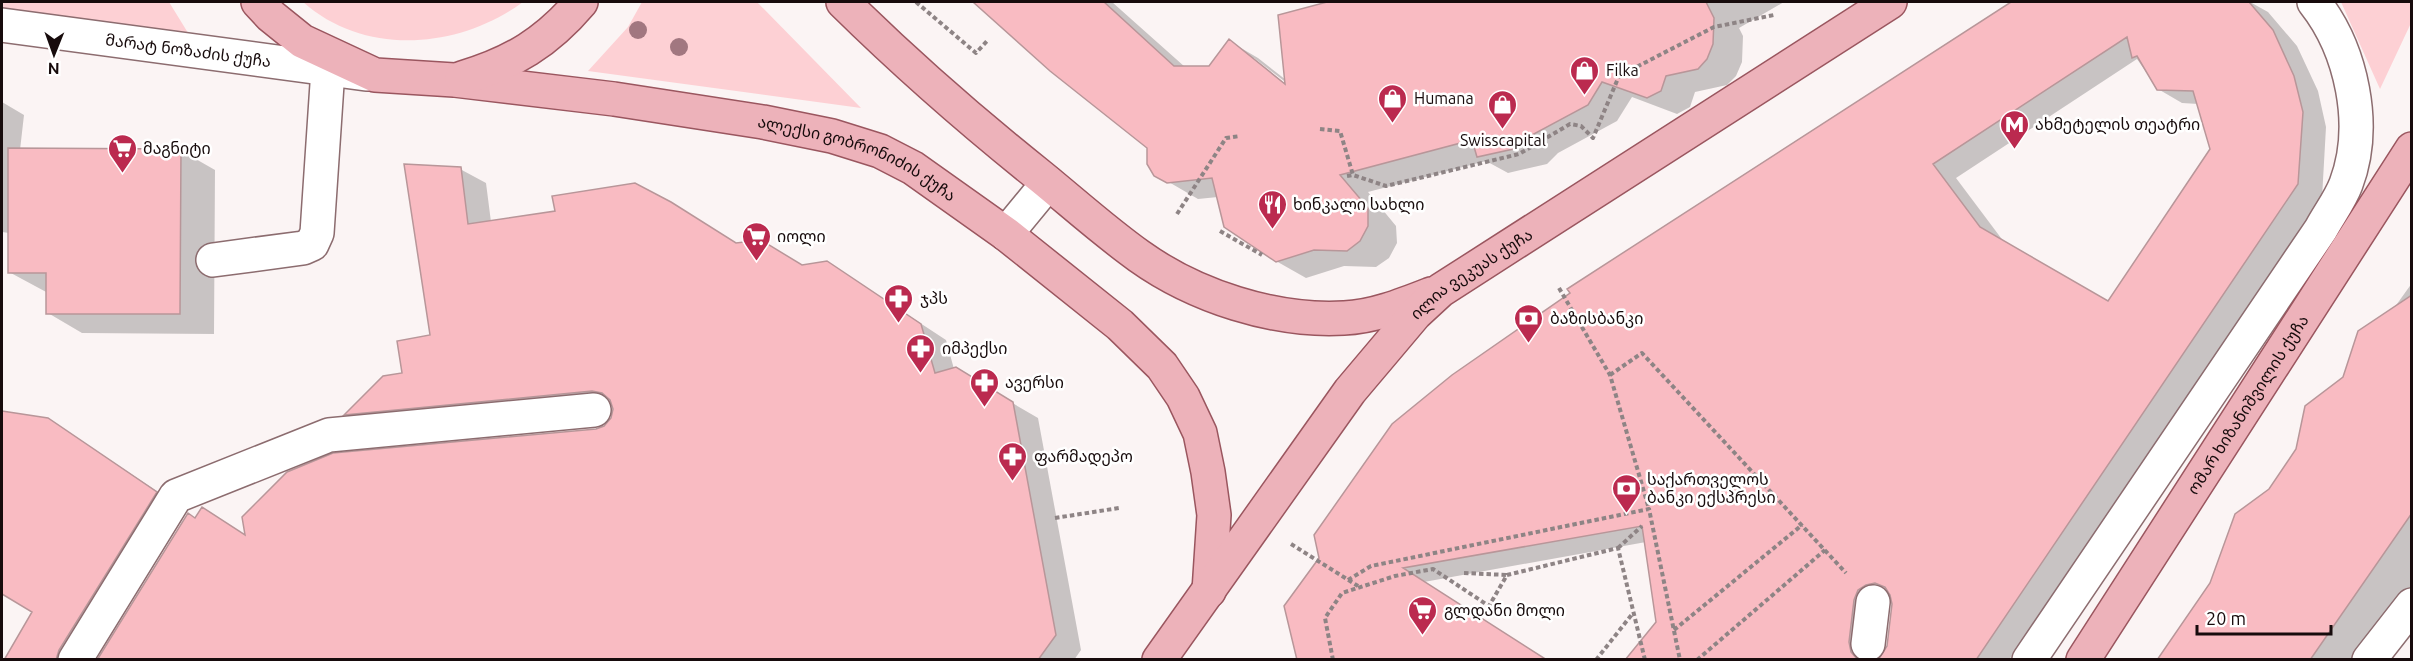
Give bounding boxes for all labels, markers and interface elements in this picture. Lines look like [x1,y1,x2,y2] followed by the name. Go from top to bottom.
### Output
[24,24,84,84] north arrow
[104,30,272,70] street label: მარატ ნოზაძის ქუჩა
[1569,54,1601,96] shop icon: Filka
[48,60,60,78] text: N
[1606,61,1639,79] place label: Filka
[1377,82,1409,124] shop icon: Humana
[1487,88,1519,130] shop icon: Swisscapital
[1414,89,1474,107] place label: Humana
[1998,108,2030,150] metro station icon: ახმეტელის თეატრი
[756,112,959,205] street label: ალექსი გობრონიძის ქუჩა
[2035,115,2200,135] place label: ახმეტელის თეატრი
[1460,131,1546,149] place label: Swisscapital
[106,132,138,174] supermarket icon: მაგნიტი
[143,139,211,158] place label: მაგნიტი
[1256,188,1288,230] restaurant icon: ხინკალი სახლი
[1293,195,1424,215] place label: ხინკალი სახლი
[740,220,772,262] supermarket icon: იოლი
[1407,225,1536,323] street label: ილია ვეკუას ქუჩა
[777,227,826,247] place label: იოლი
[883,282,915,324] pharmacy icon: ჯპს
[920,289,948,308] place label: ჯპს
[1513,302,1545,344] bank icon: ბაზისბანკი
[1550,309,1643,328] place label: ბაზისბანკი
[2183,312,2312,497] street label: ომარ ხიზანიშვილის ქუჩა
[905,332,937,374] pharmacy icon: იმპექსი
[942,339,1007,358] place label: იმპექსი
[968,366,1000,408] pharmacy icon: ავერსი
[1005,373,1064,392] place label: ავერსი
[997,440,1029,482] pharmacy icon: ფარმადეპო
[1034,447,1133,467] place label: ფარმადეპო
[1647,470,1776,507] place label: საქართველოს ბანკი ექსპრესი
[1610,472,1642,514] bank icon: საქართველოს ბანკი ექსპრესი
[1407,594,1439,636] supermarket icon: გლდანი მოლი
[2197,598,2330,636] scale bar
[1444,601,1565,621] place label: გლდანი მოლი
[2206,608,2246,628] text: 20 m

